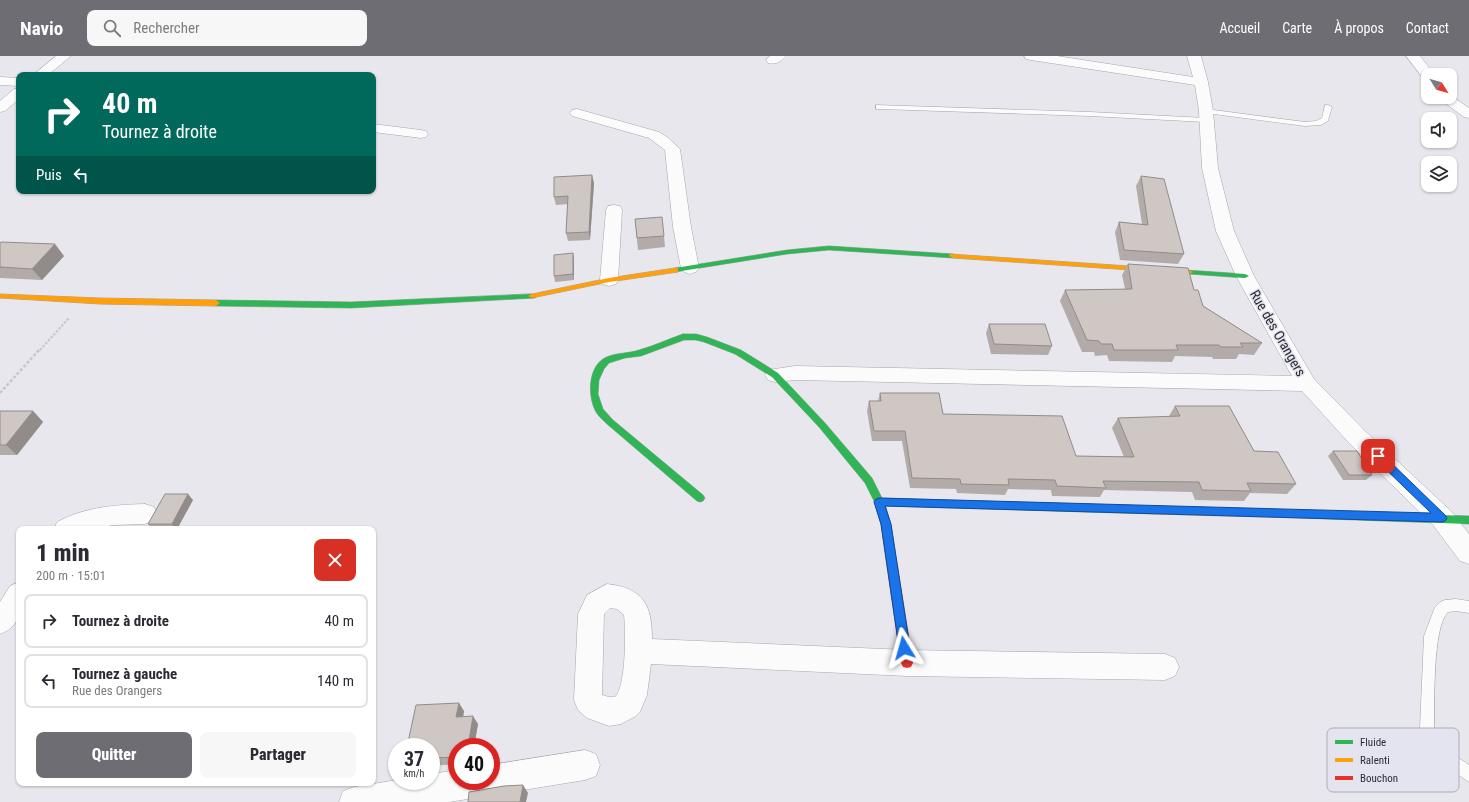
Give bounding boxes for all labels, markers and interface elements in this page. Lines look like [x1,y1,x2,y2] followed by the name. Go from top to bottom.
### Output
[87,10,367,46] search box
[20,17,63,40] text: Navio
[101,17,123,39] icon: search
[133,19,200,37] text: Rechercher
[1219,20,1260,36] text: Accueil
[1282,20,1312,36] text: Carte
[1334,20,1384,36] text: À propos
[1406,20,1449,36] text: Contact
[1421,68,1457,104] north arrow
[1421,68,1457,192] map controls
[102,87,158,120] text: 40 m
[36,88,88,140] icon: right
[1421,112,1457,148] button: sound
[102,121,217,142] text: Tournez à droite
[1421,156,1457,192] button: layers
[70,164,92,186] icon: left
[36,166,62,184] text: Puis
[1247,287,1309,379] street label: Rue des Orangers
[1361,439,1395,473] pin
[1367,445,1389,467] icon: arrive
[36,539,90,567] text: 1 min
[314,539,356,581] button: close
[36,568,106,583] text: 200 m · 15:01
[38,610,60,632] icon: right
[72,612,169,630] text: Tournez à droite
[324,612,354,630] text: 40 m
[883,627,925,669] position arrow
[72,665,177,683] text: Tournez à gauche
[38,670,60,692] icon: left
[317,672,354,690] text: 140 m
[72,683,162,698] text: Rue des Orangers
[1327,728,1459,792] legend
[36,732,192,778] button: Quitter
[200,732,356,778] button: Partager
[1360,736,1386,749] text: Fluide
[448,738,500,790] speed limit sign: 40
[404,747,424,771] text: 37
[1360,754,1390,767] text: Ralenti
[404,768,424,779] text: km/h
[1360,772,1398,785] text: Bouchon

